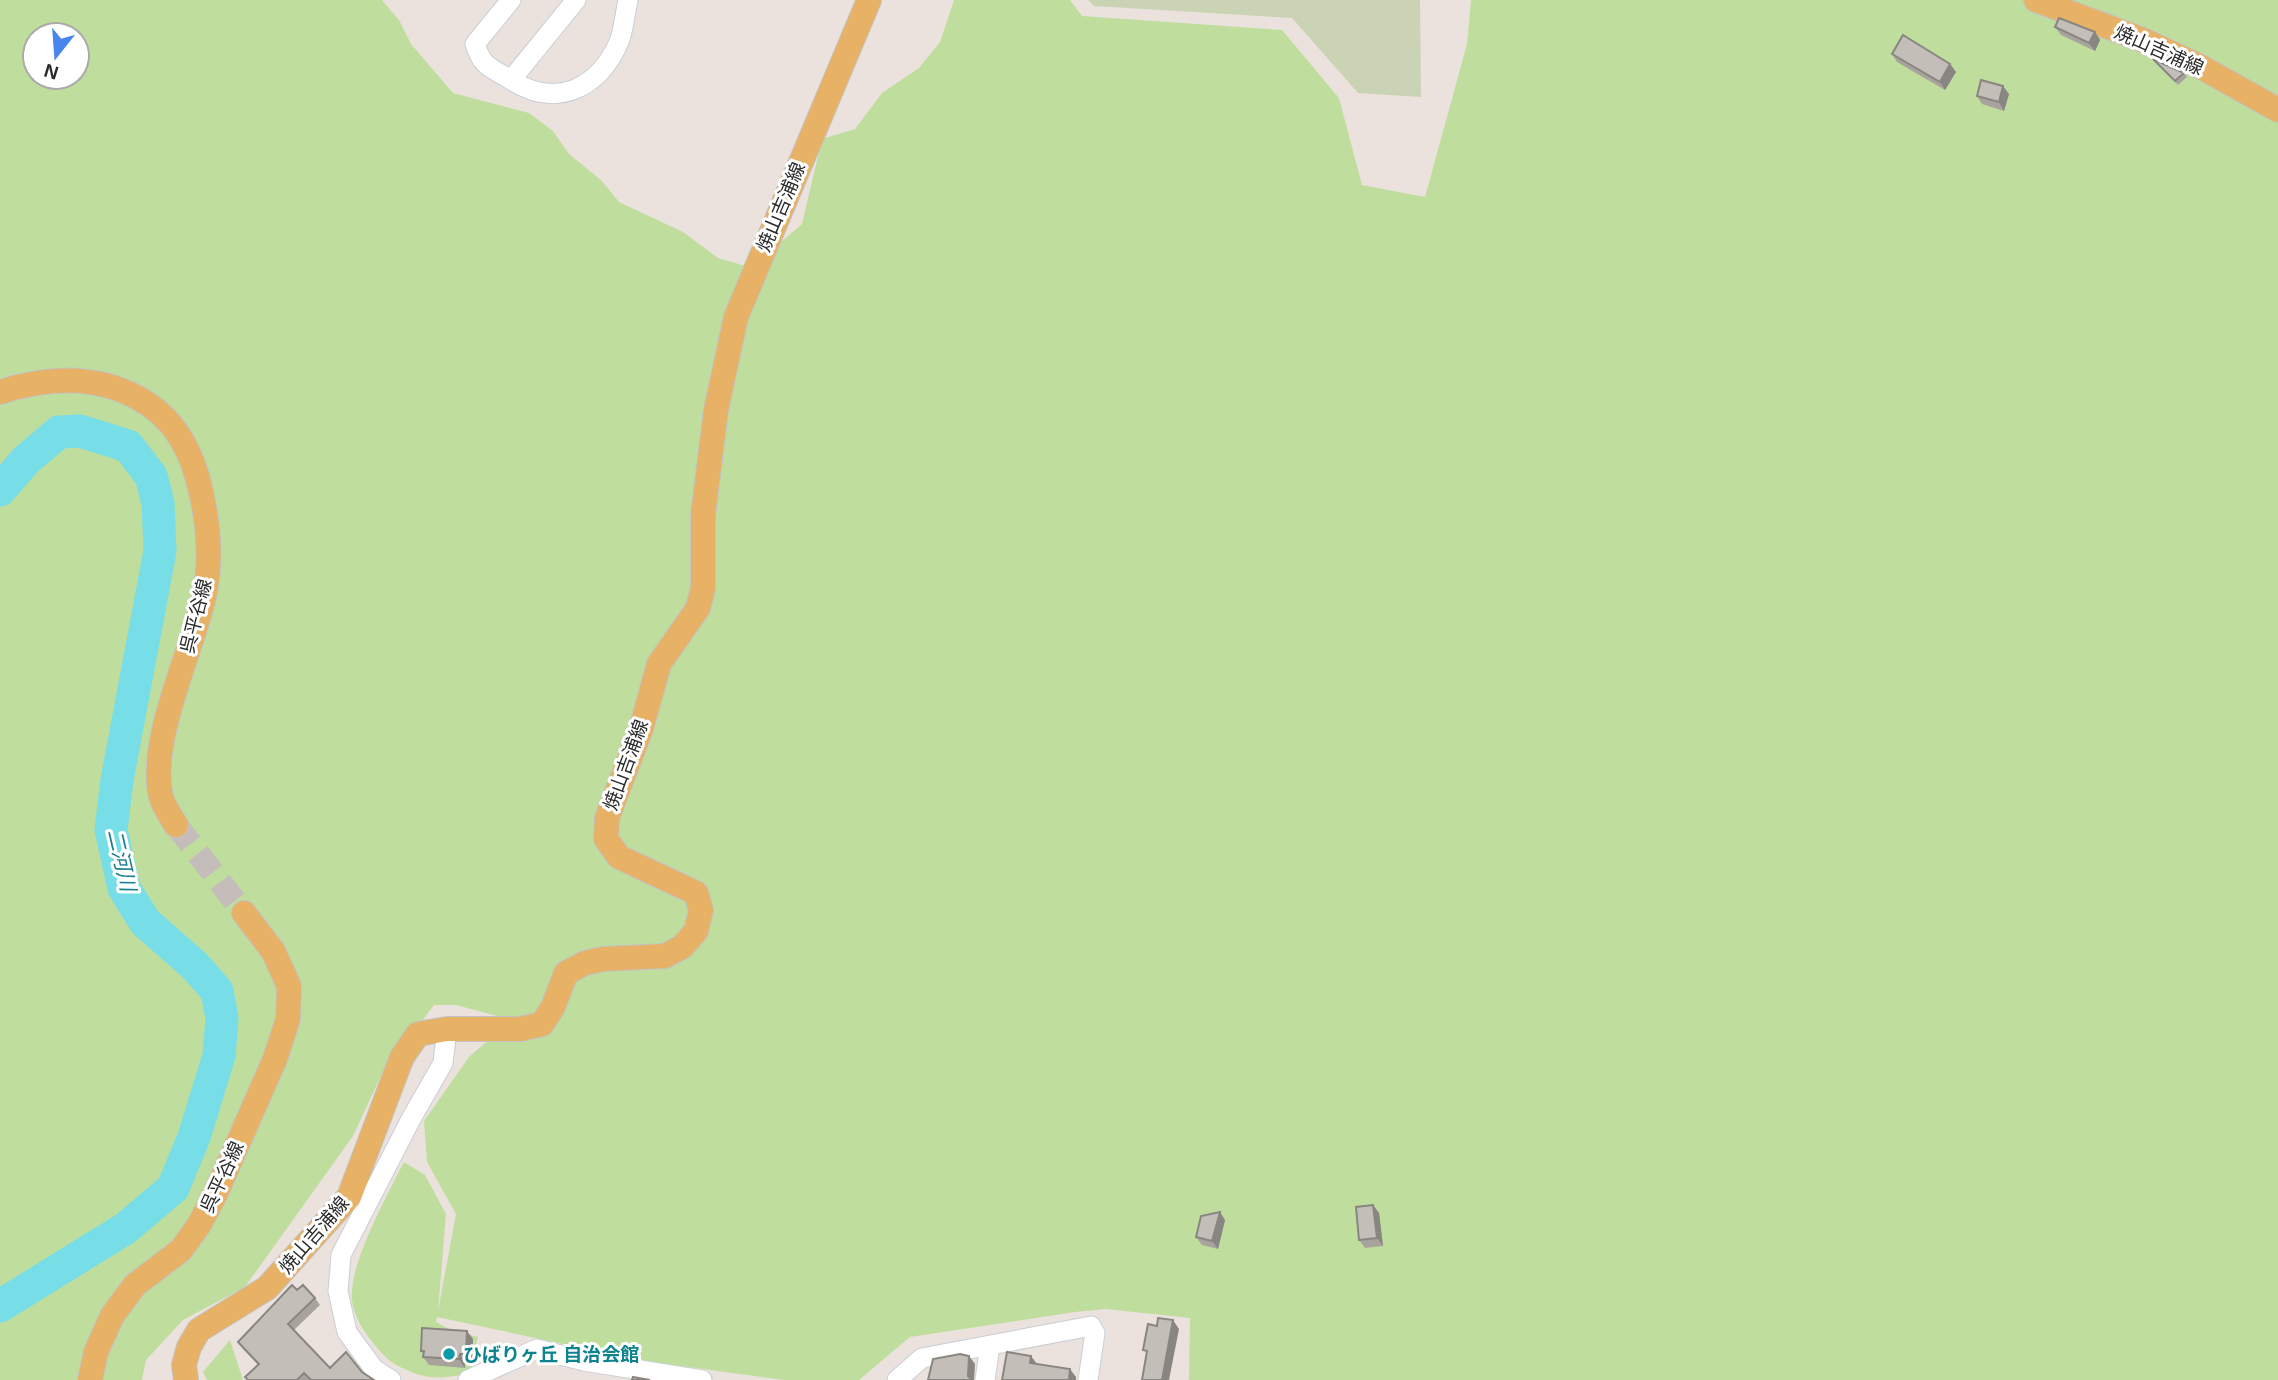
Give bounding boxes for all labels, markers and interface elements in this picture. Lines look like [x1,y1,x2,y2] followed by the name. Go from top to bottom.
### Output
[21,21,91,91] north arrow
[2111,21,2207,79] street label: 焼山吉浦線
[42,60,61,84] text: N
[753,159,809,255] street label: 焼山吉浦線
[177,577,215,655] street label: 呉平谷線
[600,717,652,813] street label: 焼山吉浦線
[104,827,141,895] water label: 二河川
[196,1138,248,1216] street label: 呉平谷線
[275,1192,353,1278] street label: 焼山吉浦線
[463,1344,639,1365] place label: ひばりヶ丘 自治会館
[441,1346,457,1362] marker: ひばりヶ丘 自治会館

